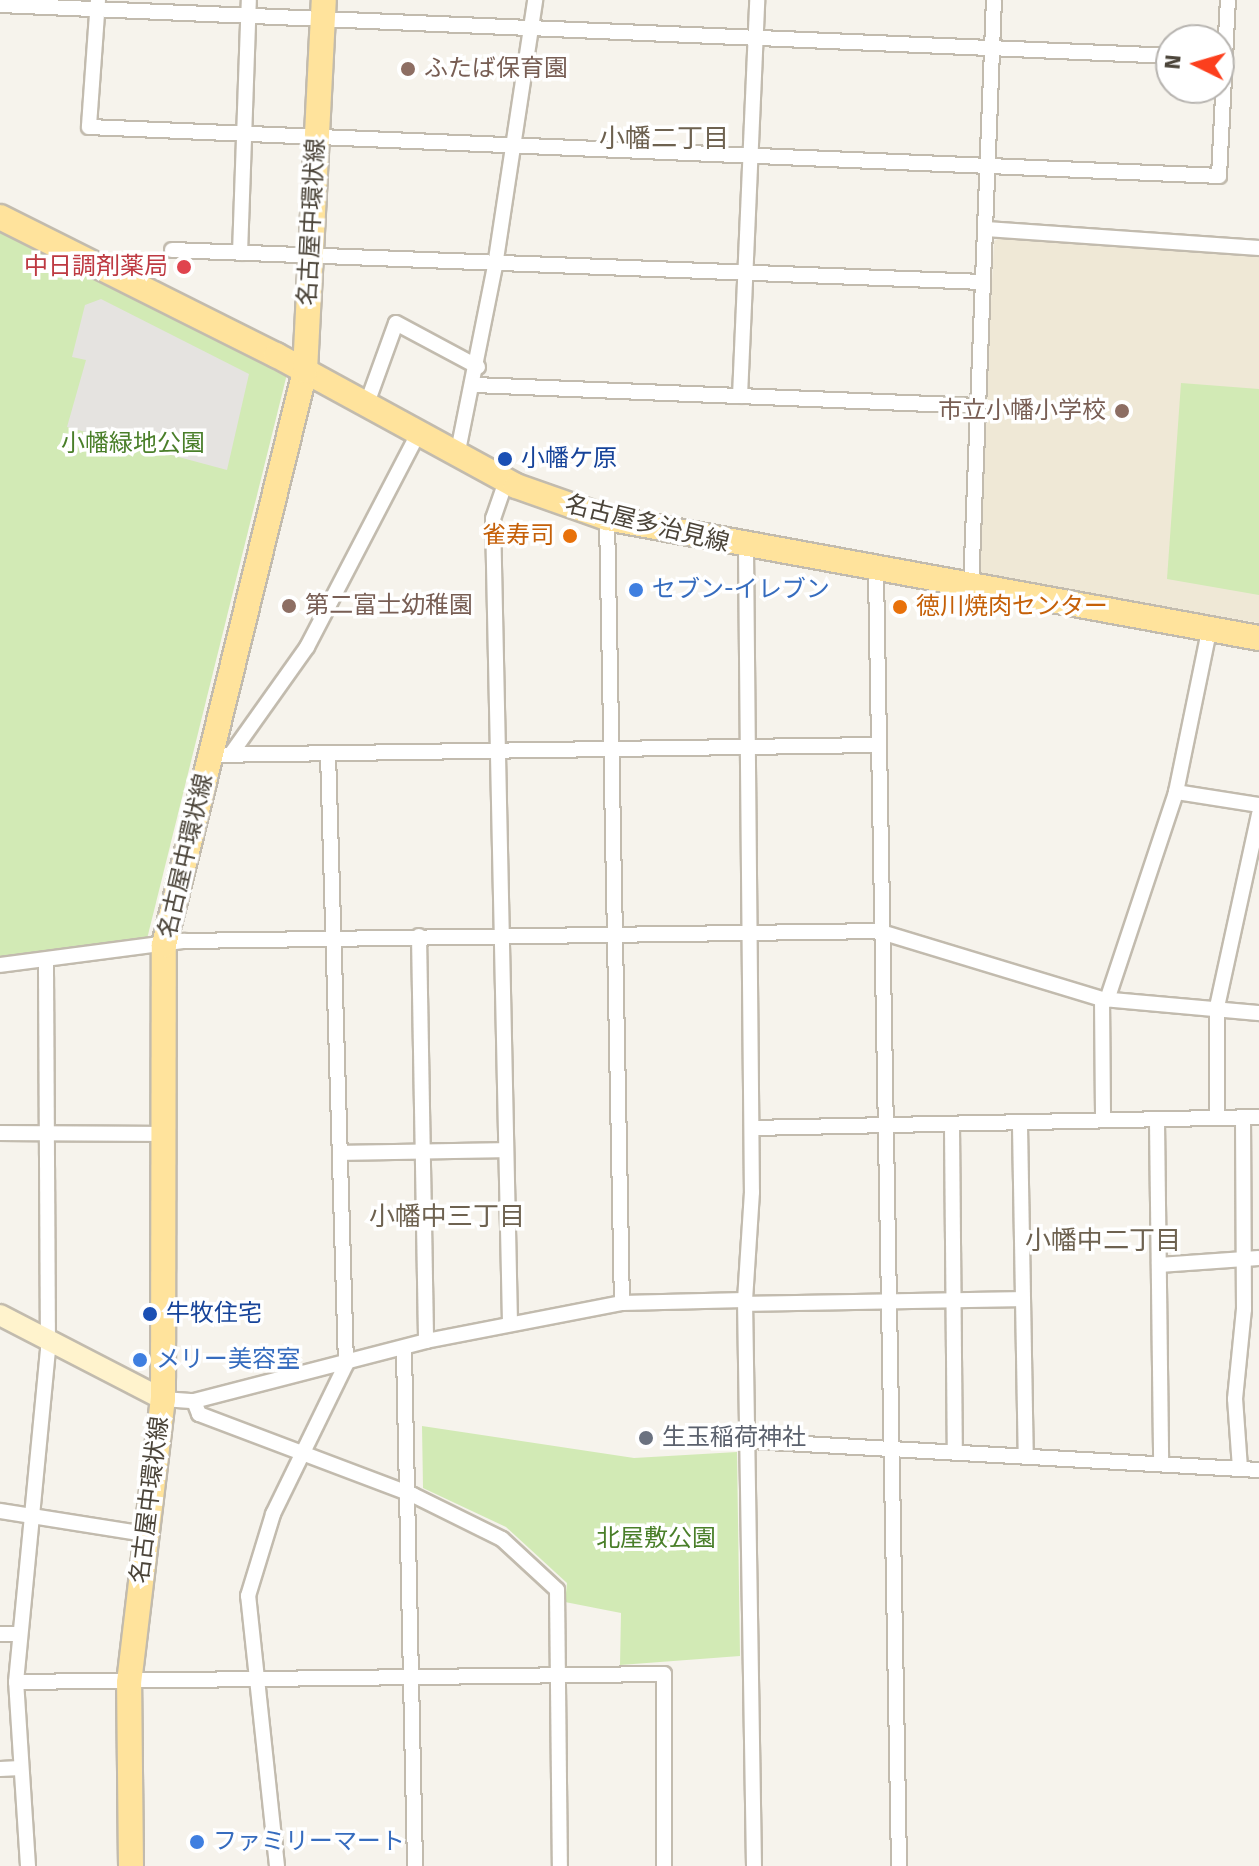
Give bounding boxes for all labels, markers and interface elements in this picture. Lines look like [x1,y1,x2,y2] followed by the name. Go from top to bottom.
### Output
[1155,24,1235,104] north arrow
[1159,54,1187,70] text: N
[424,55,568,83] place label: ふたば保育園
[399,60,417,78] marker: ふたば保育園
[599,123,729,155] district label: 小幡二丁目
[293,137,331,307] street label: 名古屋中環状線
[24,253,168,281] place label: 中日調剤薬局
[175,258,193,276] marker: 中日調剤薬局
[938,397,1106,425] place label: 市立小幡小学校
[1113,402,1131,420] marker: 市立小幡小学校
[61,430,205,458] park label: 小幡緑地公園
[521,445,617,473] place label: 小幡ケ原
[496,450,514,468] marker: 小幡ケ原
[562,490,732,558] street label: 名古屋多治見線
[482,522,554,550] place label: 雀寿司
[561,527,579,545] marker: 雀寿司
[652,576,830,604] place label: セブン-イレブン
[627,581,645,599] marker: セブン-イレブン
[305,592,473,620] place label: 第二富士幼稚園
[916,593,1108,621] place label: 徳川焼肉センター
[280,597,298,615] marker: 第二富士幼稚園
[891,598,909,616] marker: 徳川焼肉センター
[153,771,219,941] street label: 名古屋中環状線
[369,1201,525,1233] district label: 小幡中三丁目
[1025,1225,1181,1257] district label: 小幡中二丁目
[166,1300,262,1328] place label: 牛牧住宅
[141,1305,159,1323] marker: 牛牧住宅
[156,1346,300,1374] place label: メリー美容室
[131,1351,149,1369] marker: メリー美容室
[125,1415,175,1585] street label: 名古屋中環状線
[662,1424,806,1452] place label: 生玉稲荷神社
[637,1429,655,1447] marker: 生玉稲荷神社
[596,1525,716,1553] park label: 北屋敷公園
[213,1828,405,1856] place label: ファミリーマート
[188,1833,206,1851] marker: ファミリーマート

